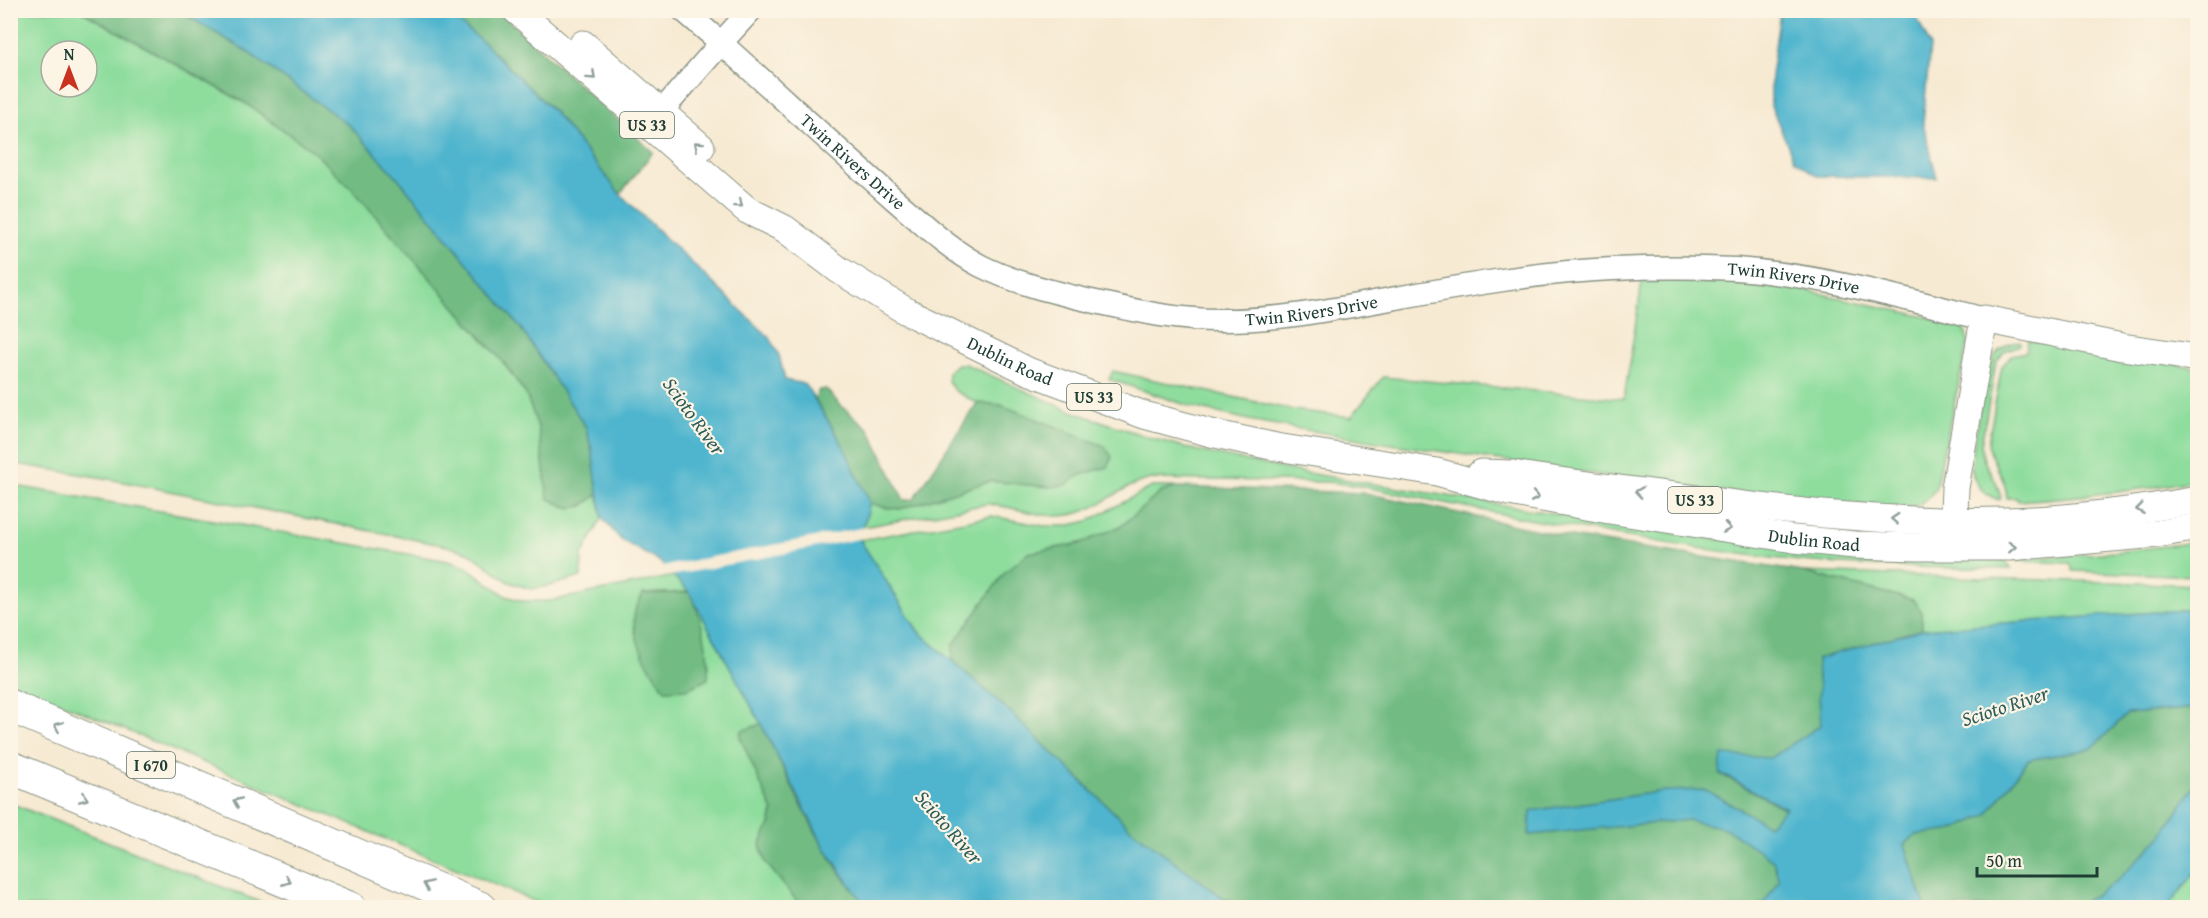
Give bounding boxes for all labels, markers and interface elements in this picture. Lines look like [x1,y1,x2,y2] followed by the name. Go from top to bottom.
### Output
[39,39,99,99] north arrow
[64,42,75,66] text: N
[585,69,596,80] one-way arrow
[794,107,912,216] street label: Twin Rivers Drive
[620,112,674,138] road number: US 33
[695,141,705,152] one-way arrow
[732,197,743,208] one-way arrow
[1727,255,1862,301] street label: Twin Rivers Drive
[1245,288,1380,333] street label: Twin Rivers Drive
[963,329,1057,392] street label: Dublin Road
[656,371,733,461] water label: Scioto River
[1067,384,1121,410] road number: US 33
[1635,486,1644,498] one-way arrow
[1668,487,1722,513] road number: US 33
[1529,490,1539,503] one-way arrow
[2135,503,2144,515] one-way arrow
[1891,513,1900,526] one-way arrow
[1767,521,1861,558] street label: Dublin Road
[1722,522,1732,534] one-way arrow
[2007,540,2016,553] one-way arrow
[1958,678,2053,733] water label: Scioto River
[53,721,64,733] one-way arrow
[127,752,175,778] road number: I 670
[909,783,990,871] water label: Scioto River
[77,790,88,802] one-way arrow
[233,797,244,809] one-way arrow
[1977,840,2097,878] scale bar
[1986,847,2022,874] text: 50 m
[280,874,291,886] one-way arrow
[422,880,433,892] one-way arrow

